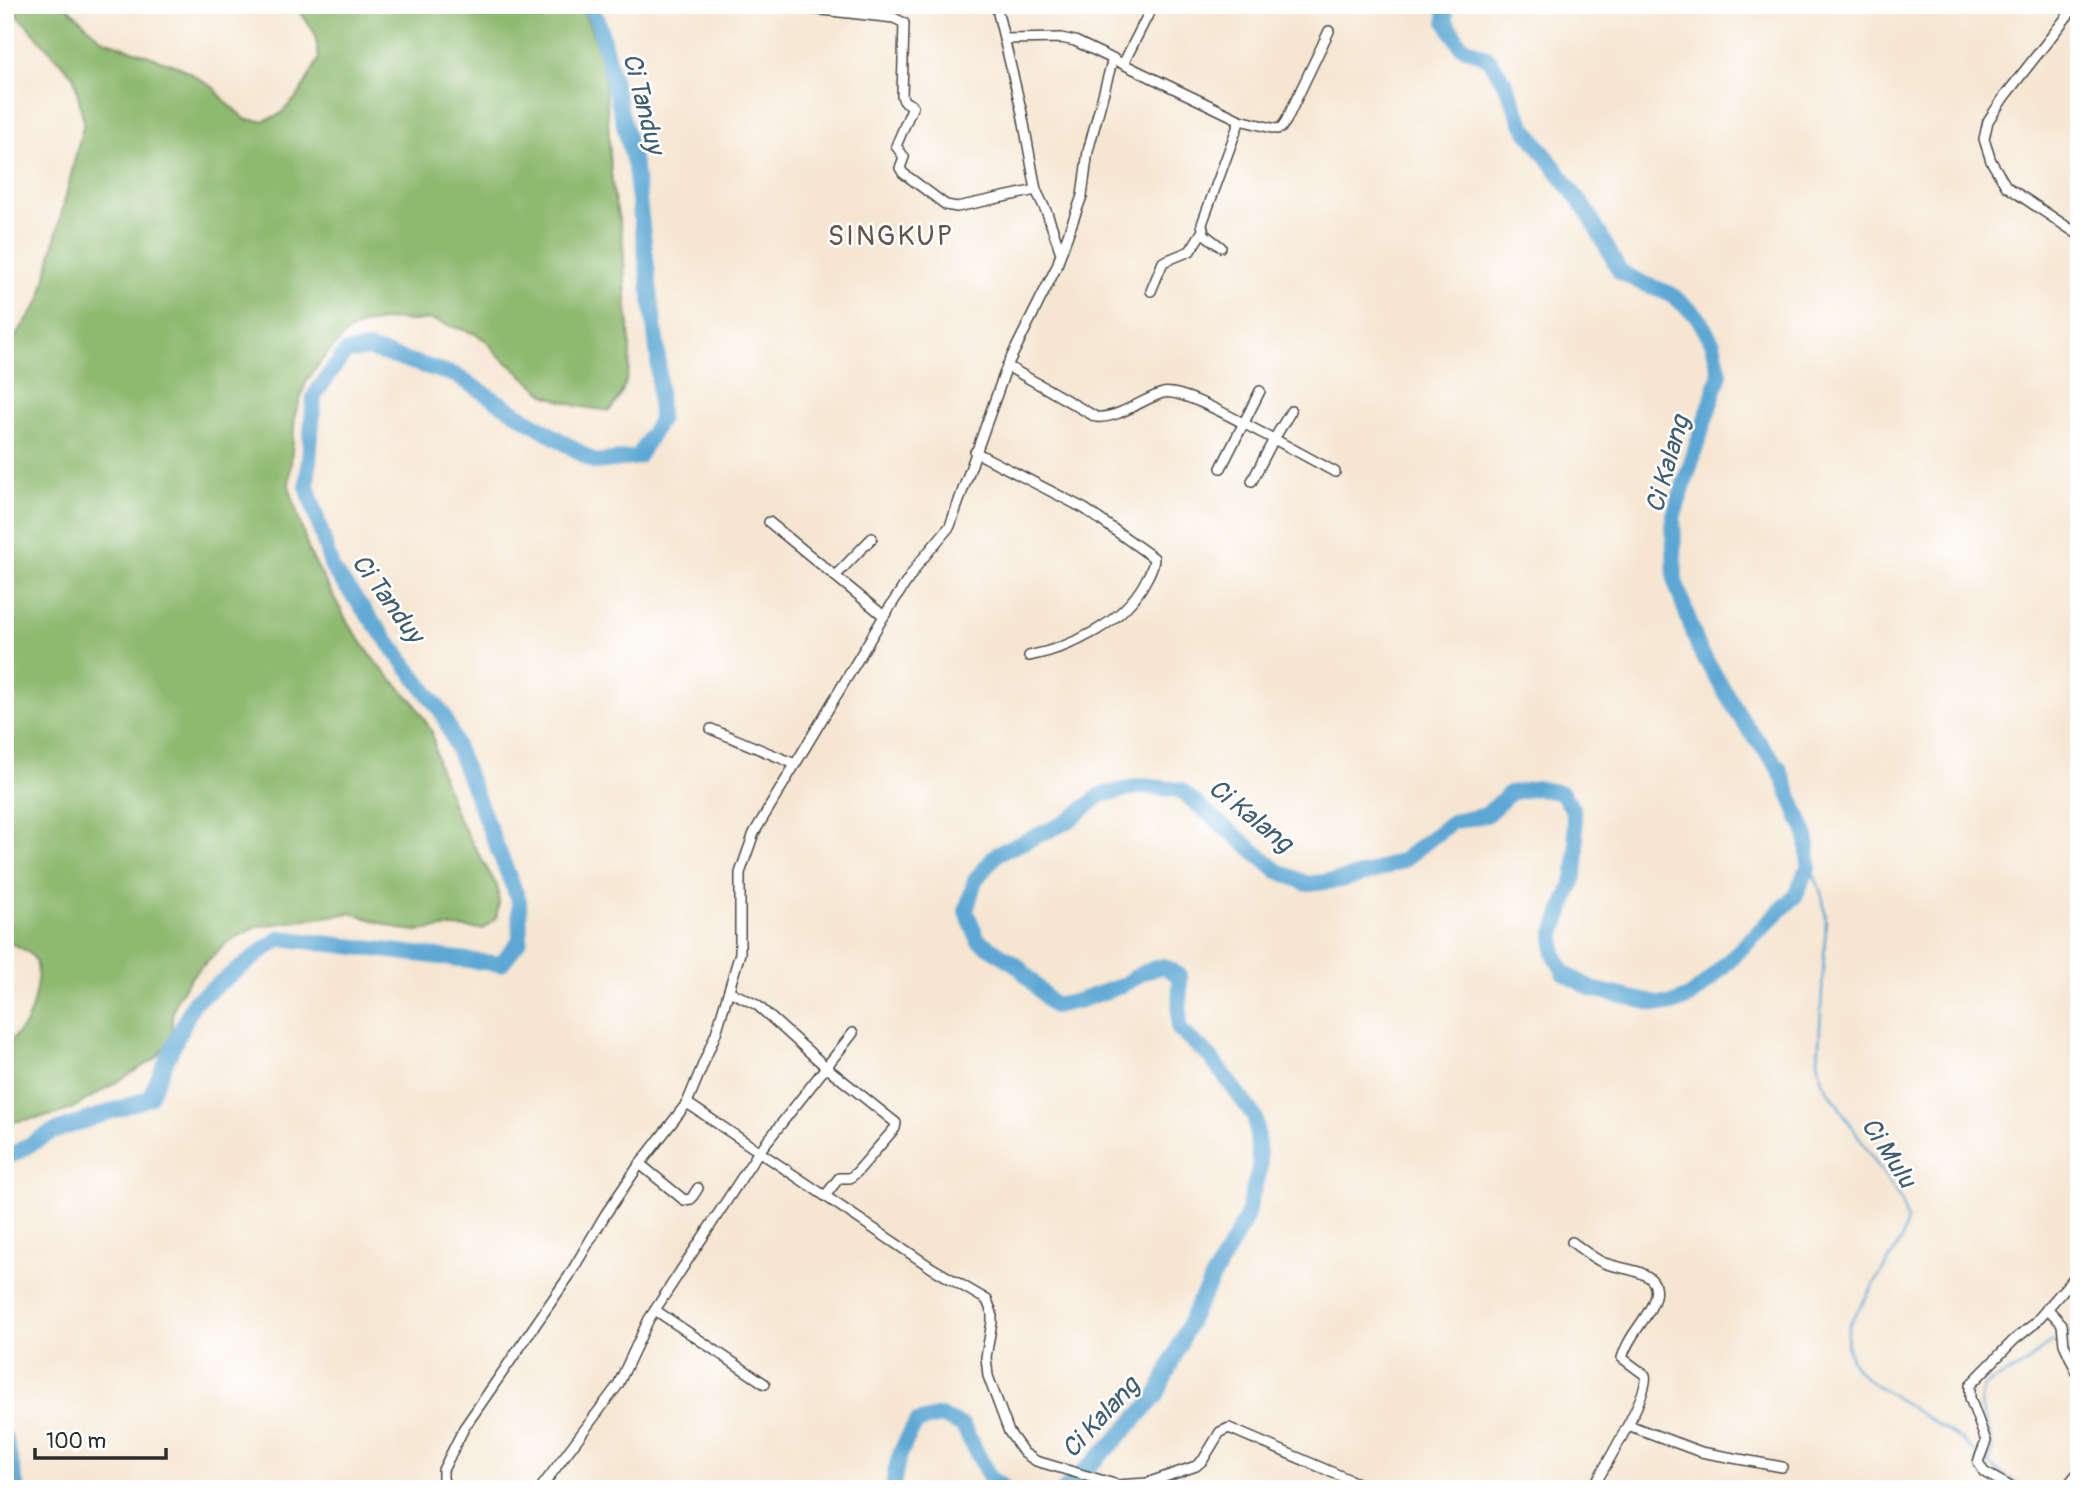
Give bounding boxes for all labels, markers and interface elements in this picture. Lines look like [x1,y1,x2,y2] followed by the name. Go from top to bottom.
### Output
[615,50,672,159] water label: Ci Tanduy
[828,219,954,254] district label: SINGKUP
[1639,410,1698,516] water label: Ci Kalang
[344,548,432,652] water label: Ci Tanduy
[1202,772,1301,861] water label: Ci Kalang
[1854,1111,1924,1195] water label: Ci Mulu
[1055,1369,1148,1465] water label: Ci Kalang
[35,1417,166,1461] scale bar
[46,1428,106,1455] text: 100 m

